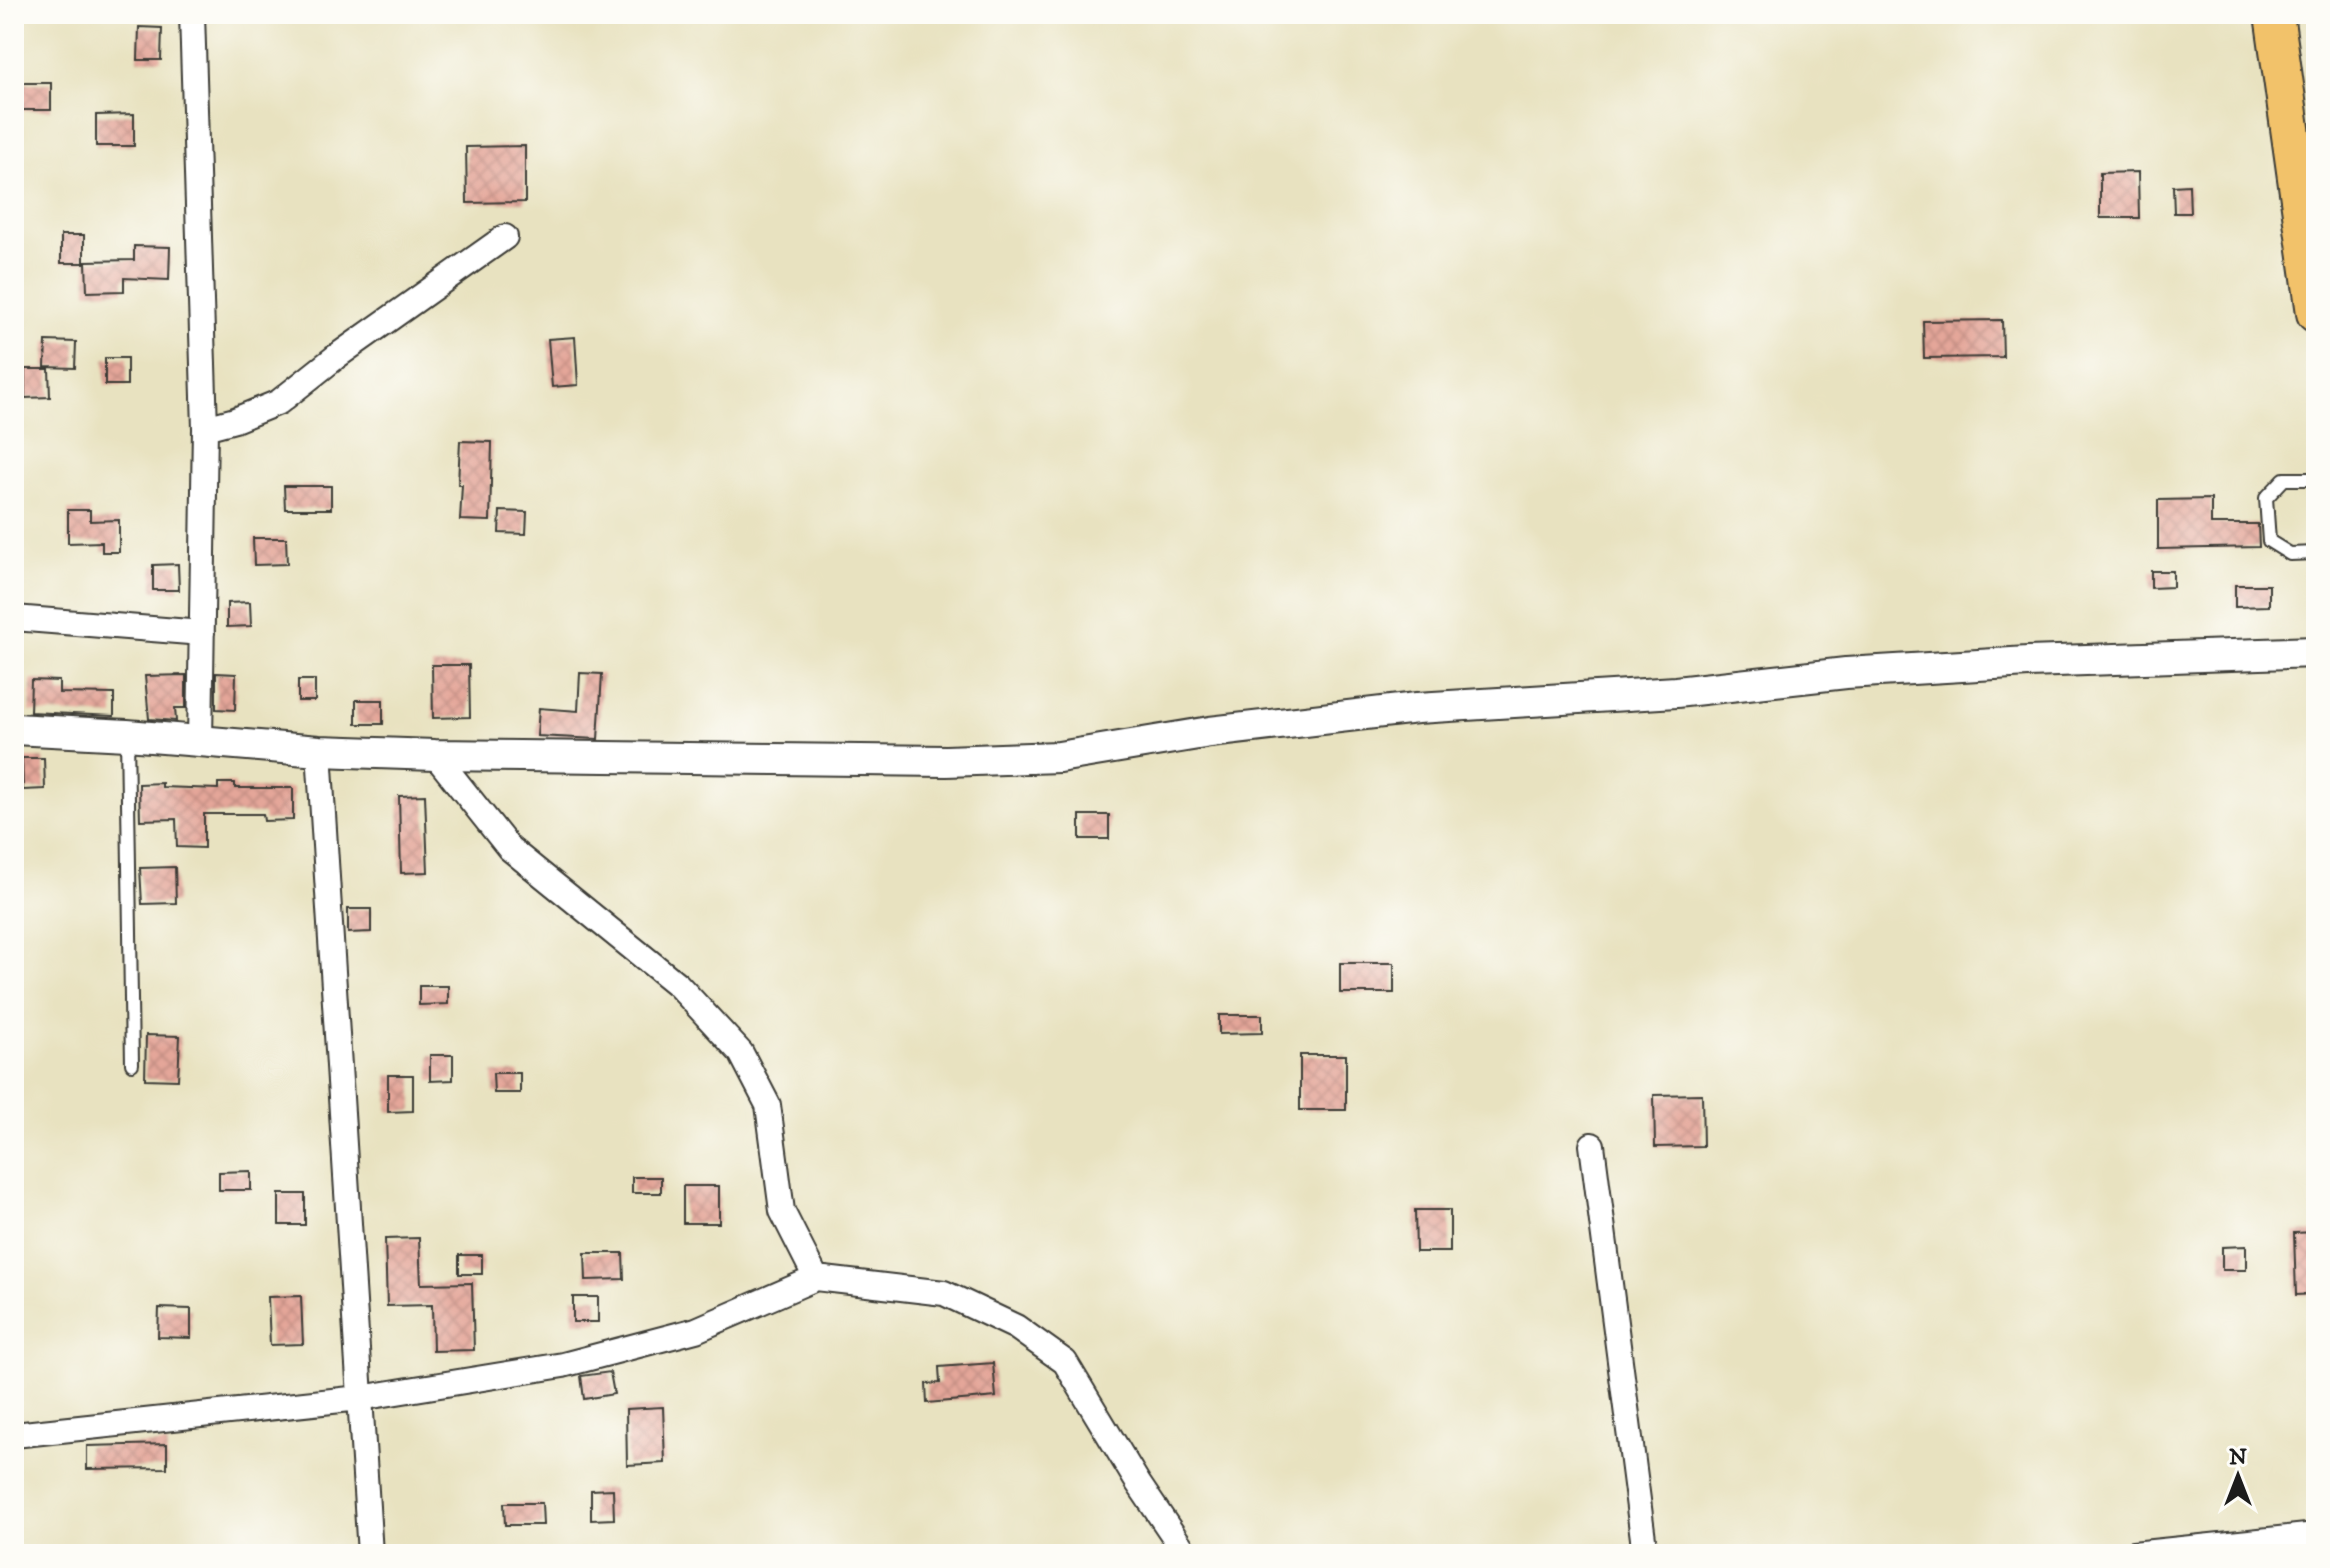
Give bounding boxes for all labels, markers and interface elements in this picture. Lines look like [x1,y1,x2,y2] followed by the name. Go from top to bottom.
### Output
[2198,1436,2278,1516] north arrow
[2229,1444,2247,1471] text: N

